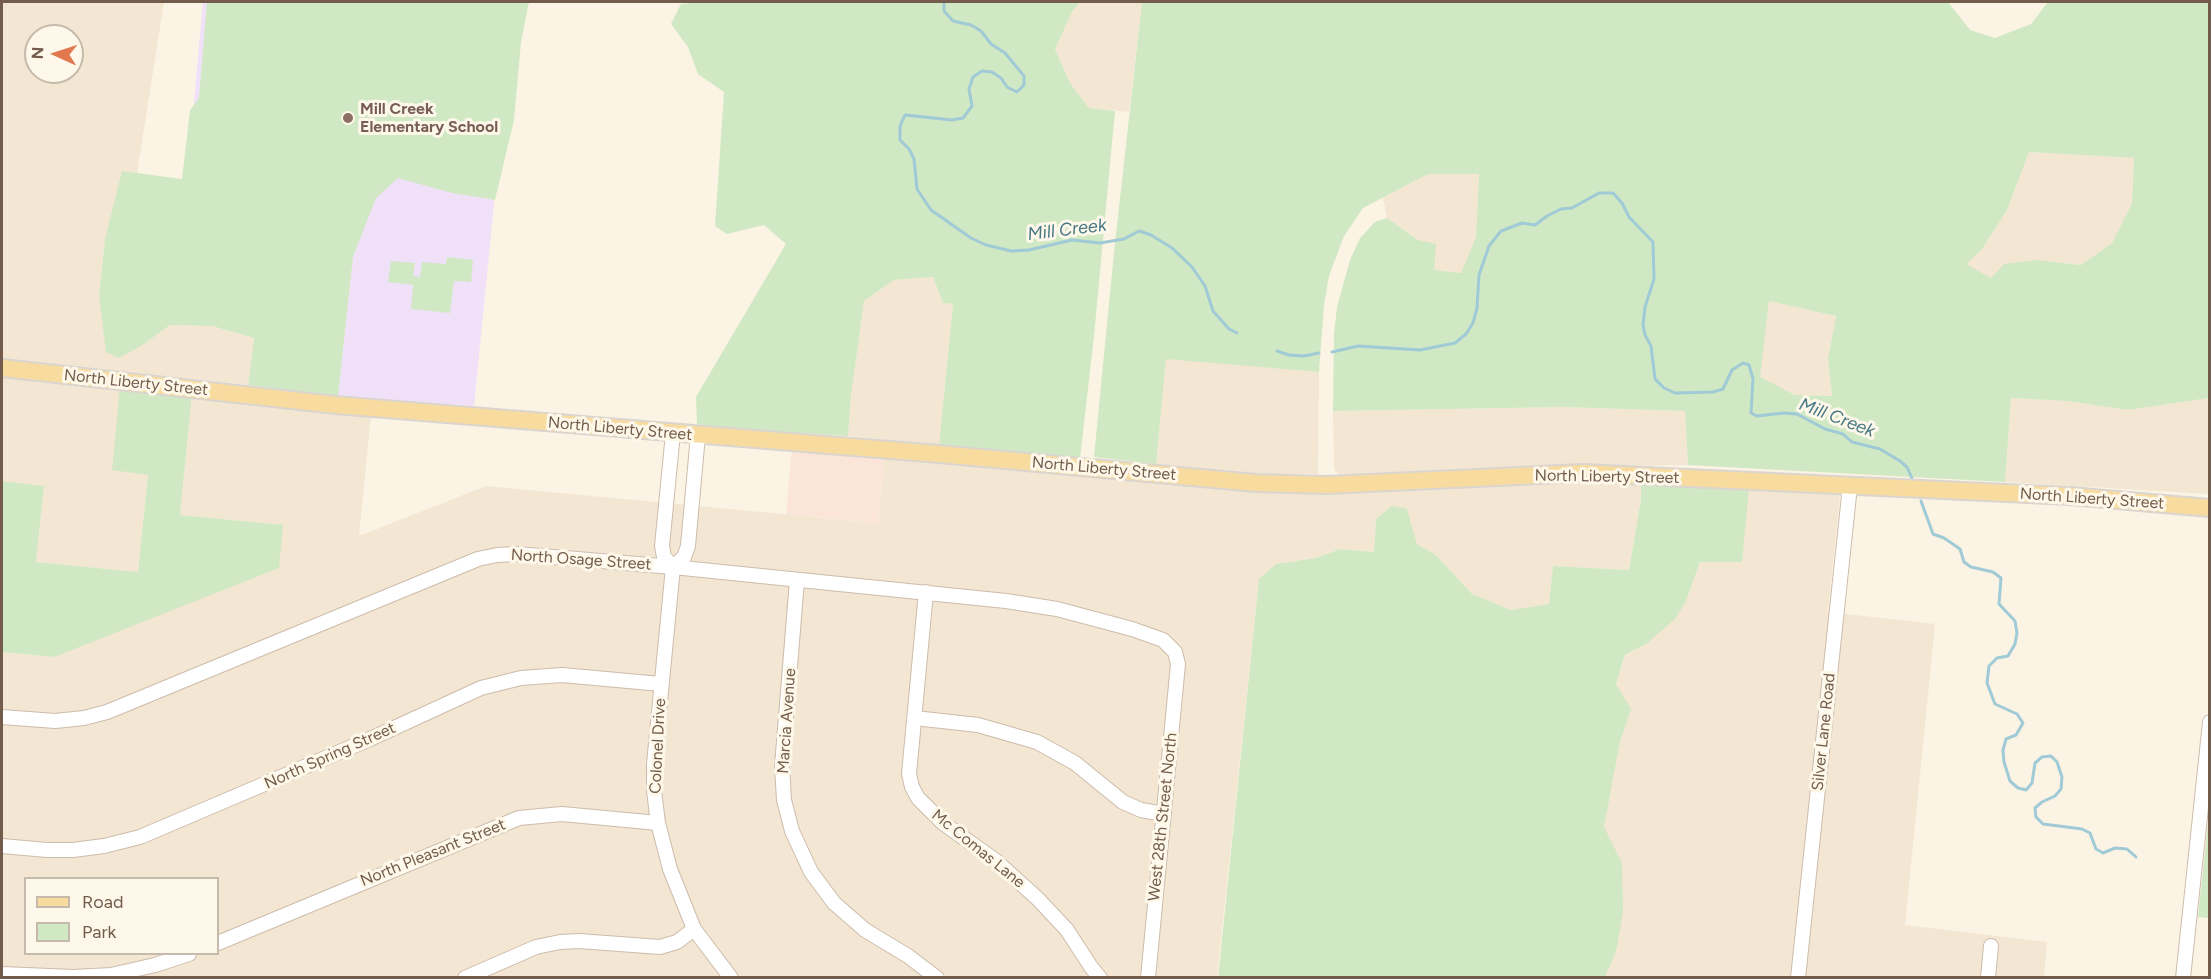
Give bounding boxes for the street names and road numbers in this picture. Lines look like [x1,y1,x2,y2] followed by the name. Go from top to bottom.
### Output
[63,366,209,400] street label: North Liberty Street
[547,413,693,445] street label: North Liberty Street
[1031,453,1177,485] street label: North Liberty Street
[1534,466,1680,488] street label: North Liberty Street
[2019,484,2165,514] street label: North Liberty Street
[510,546,652,574] street label: North Osage Street
[774,668,800,774] street label: Marcia Avenue
[1808,672,1840,792] street label: Silver Lane Road
[646,698,670,794] street label: Colonel Drive
[261,718,399,794] street label: North Spring Street
[1145,732,1181,902] street label: West 28th Street North
[928,806,1028,892] street label: Mc Comas Lane
[358,815,508,891] street label: North Pleasant Street

